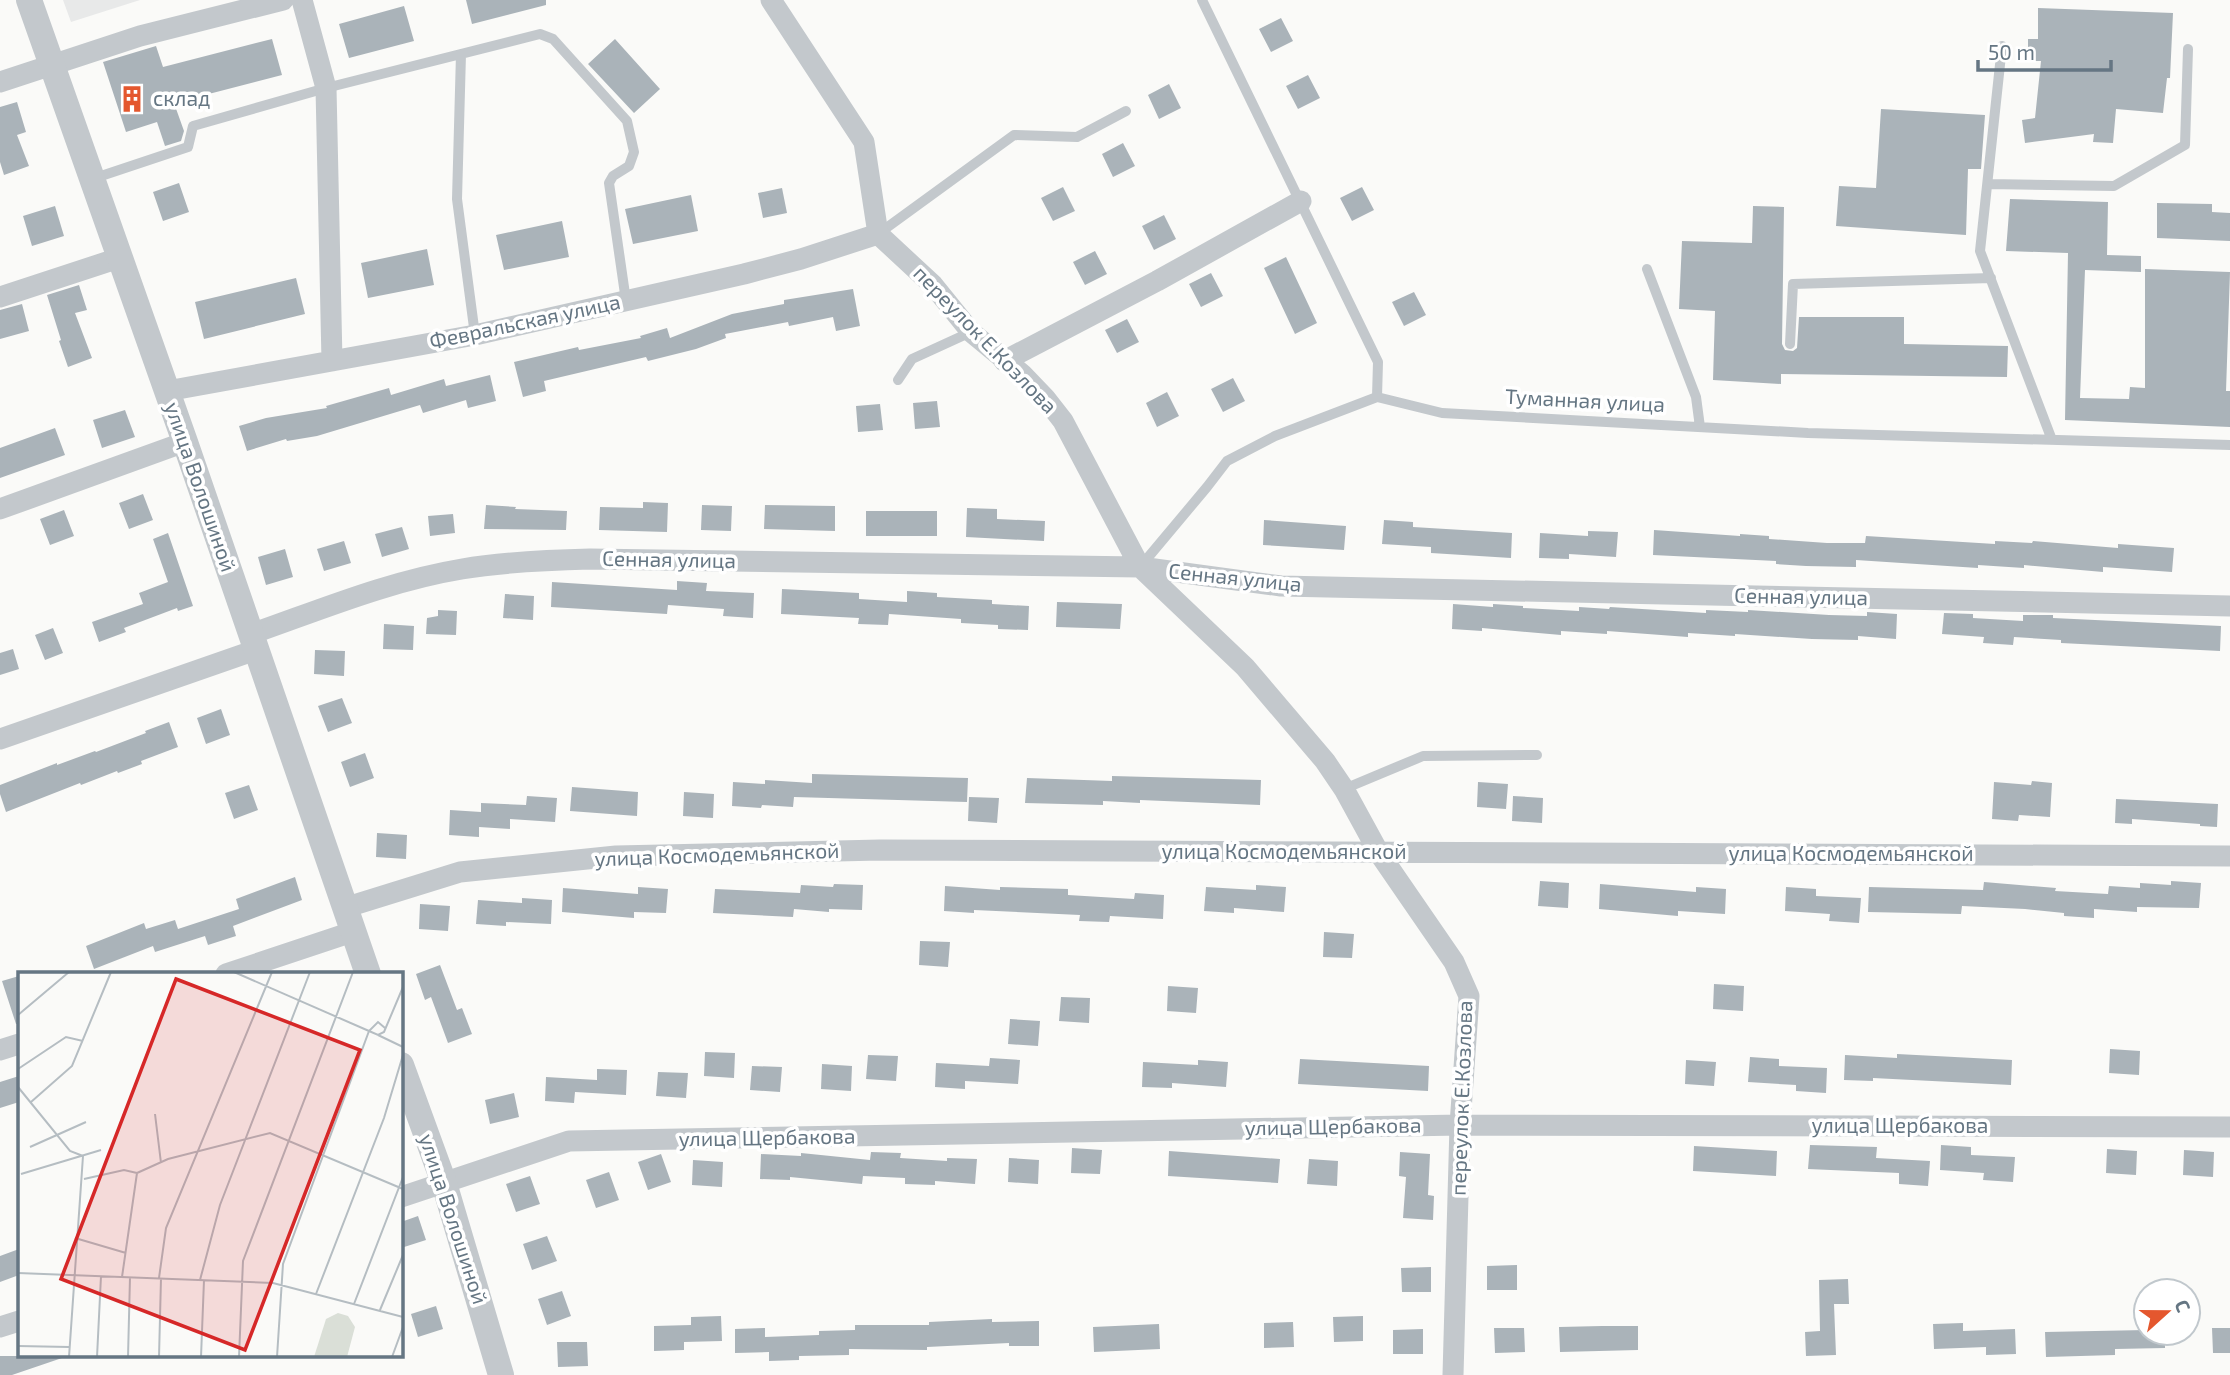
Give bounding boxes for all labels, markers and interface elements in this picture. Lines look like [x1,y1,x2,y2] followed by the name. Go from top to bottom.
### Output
[1978,28,2111,72] scale bar
[1988,39,2035,64] text: 50 m
[117,84,147,114] building icon: склад
[153,85,210,110] place label: склад
[908,260,1063,419] street label: переулок Е.Козлова
[427,288,623,354] street label: Февральская улица
[1504,383,1666,417] street label: Туманная улица
[160,398,242,575] street label: улица Волошиной
[602,545,736,573] street label: Сенная улица
[1167,557,1303,597] street label: Сенная улица
[1734,582,1868,610] street label: Сенная улица
[594,837,840,871] street label: улица Космодемьянской
[1161,838,1407,864] street label: улица Космодемьянской
[1728,840,1974,866] street label: улица Космодемьянской
[18,972,402,1358] inset map
[1445,1000,1477,1196] street label: переулок Е.Козлова
[1244,1111,1422,1141] street label: улица Щербакова
[1812,1112,1988,1138] street label: улица Щербакова
[678,1122,856,1152] street label: улица Щербакова
[414,1130,494,1307] street label: улица Волошиной
[2132,1277,2202,1347] north arrow
[2171,1296,2196,1315] text: С

